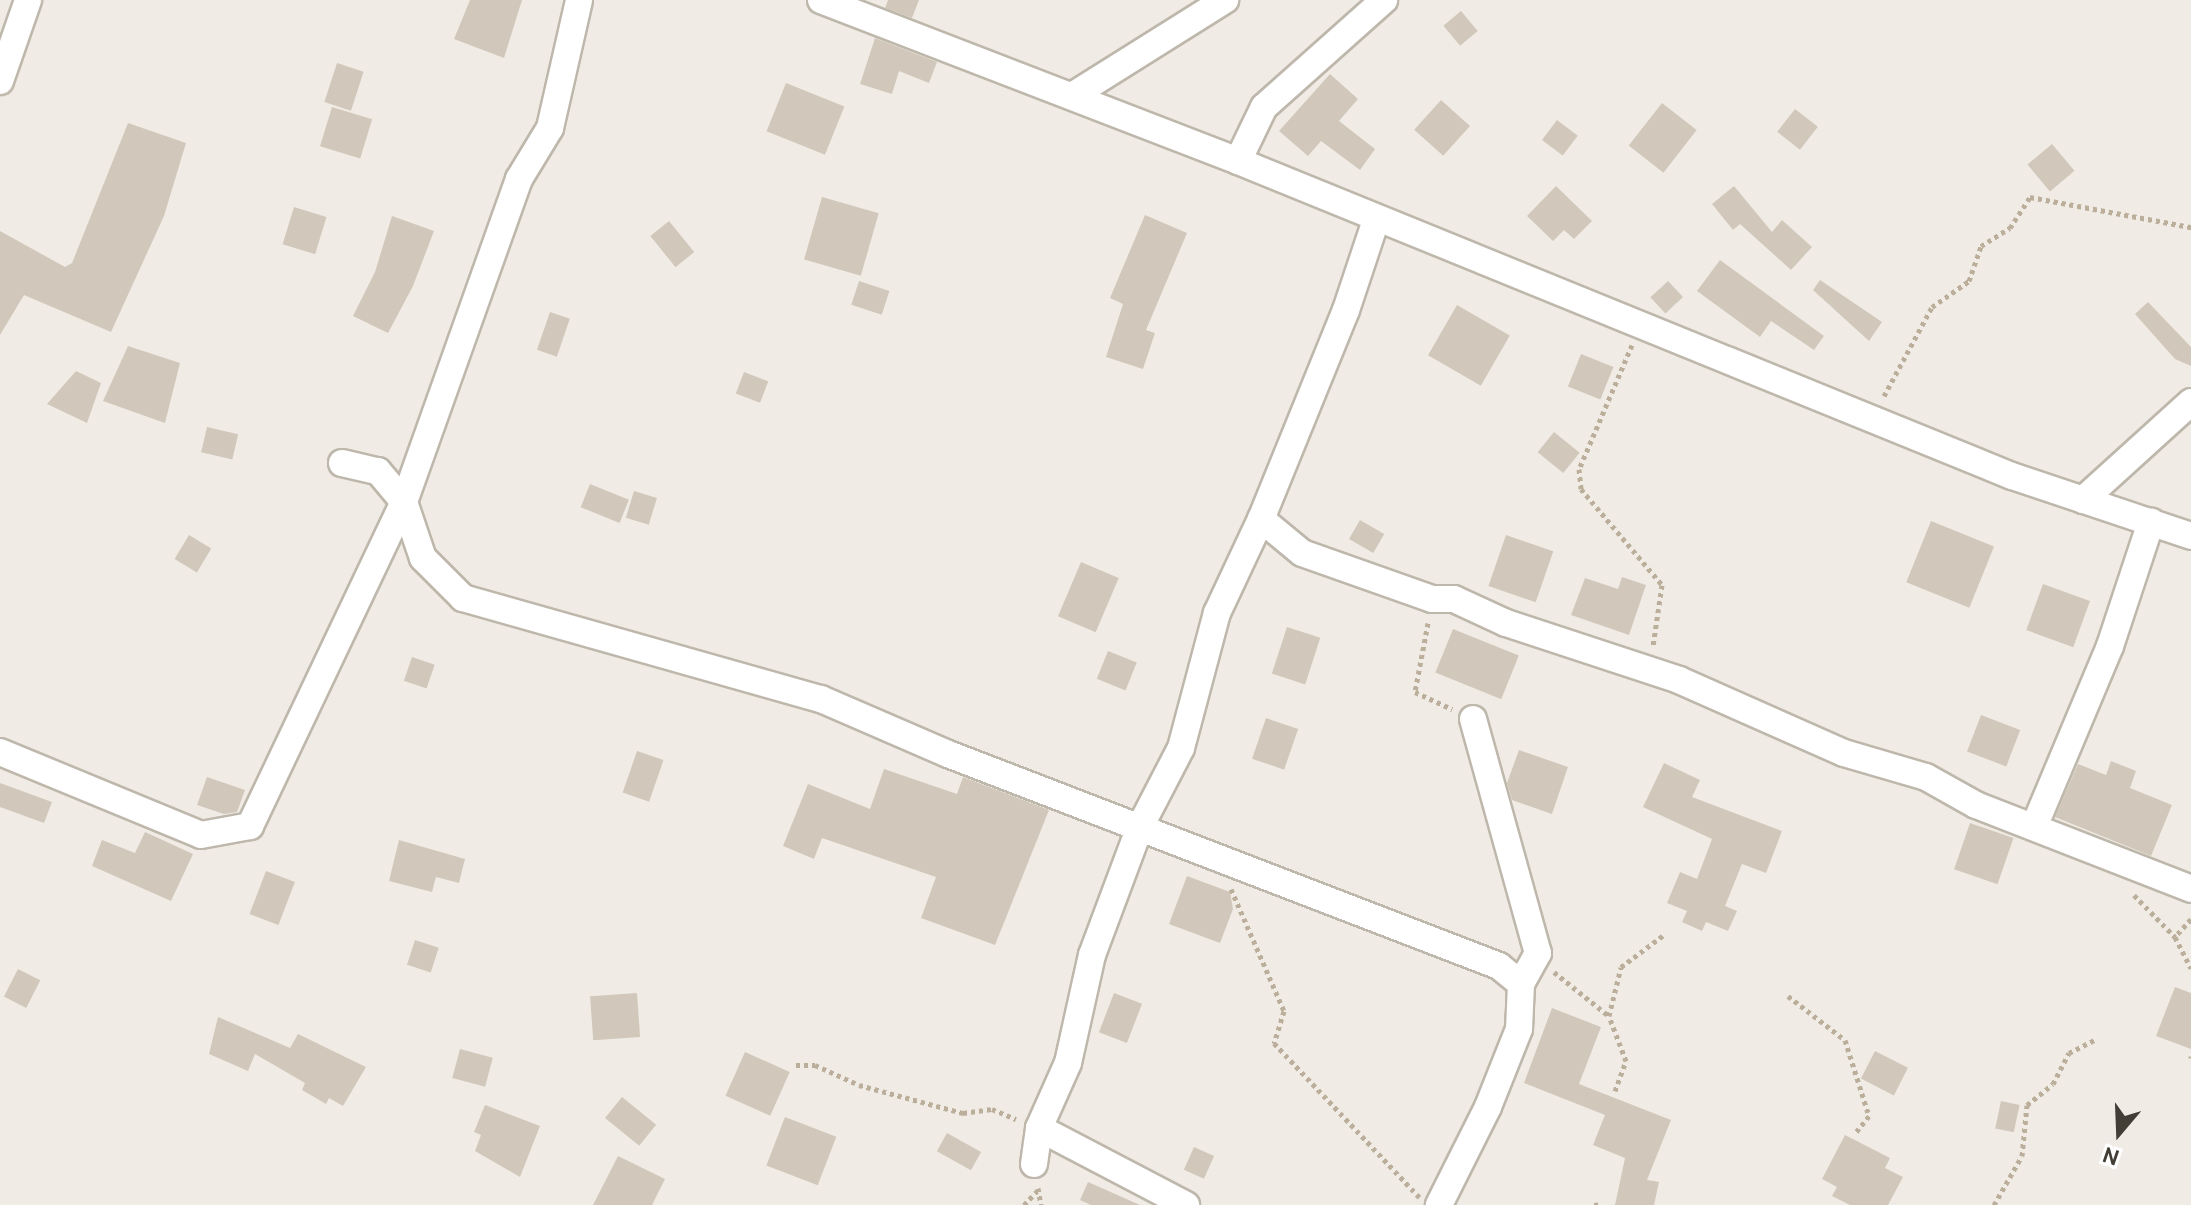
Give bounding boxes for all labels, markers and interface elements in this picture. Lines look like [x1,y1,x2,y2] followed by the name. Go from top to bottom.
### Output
[2079,1093,2159,1173] north arrow
[2099,1141,2123,1171] text: N

